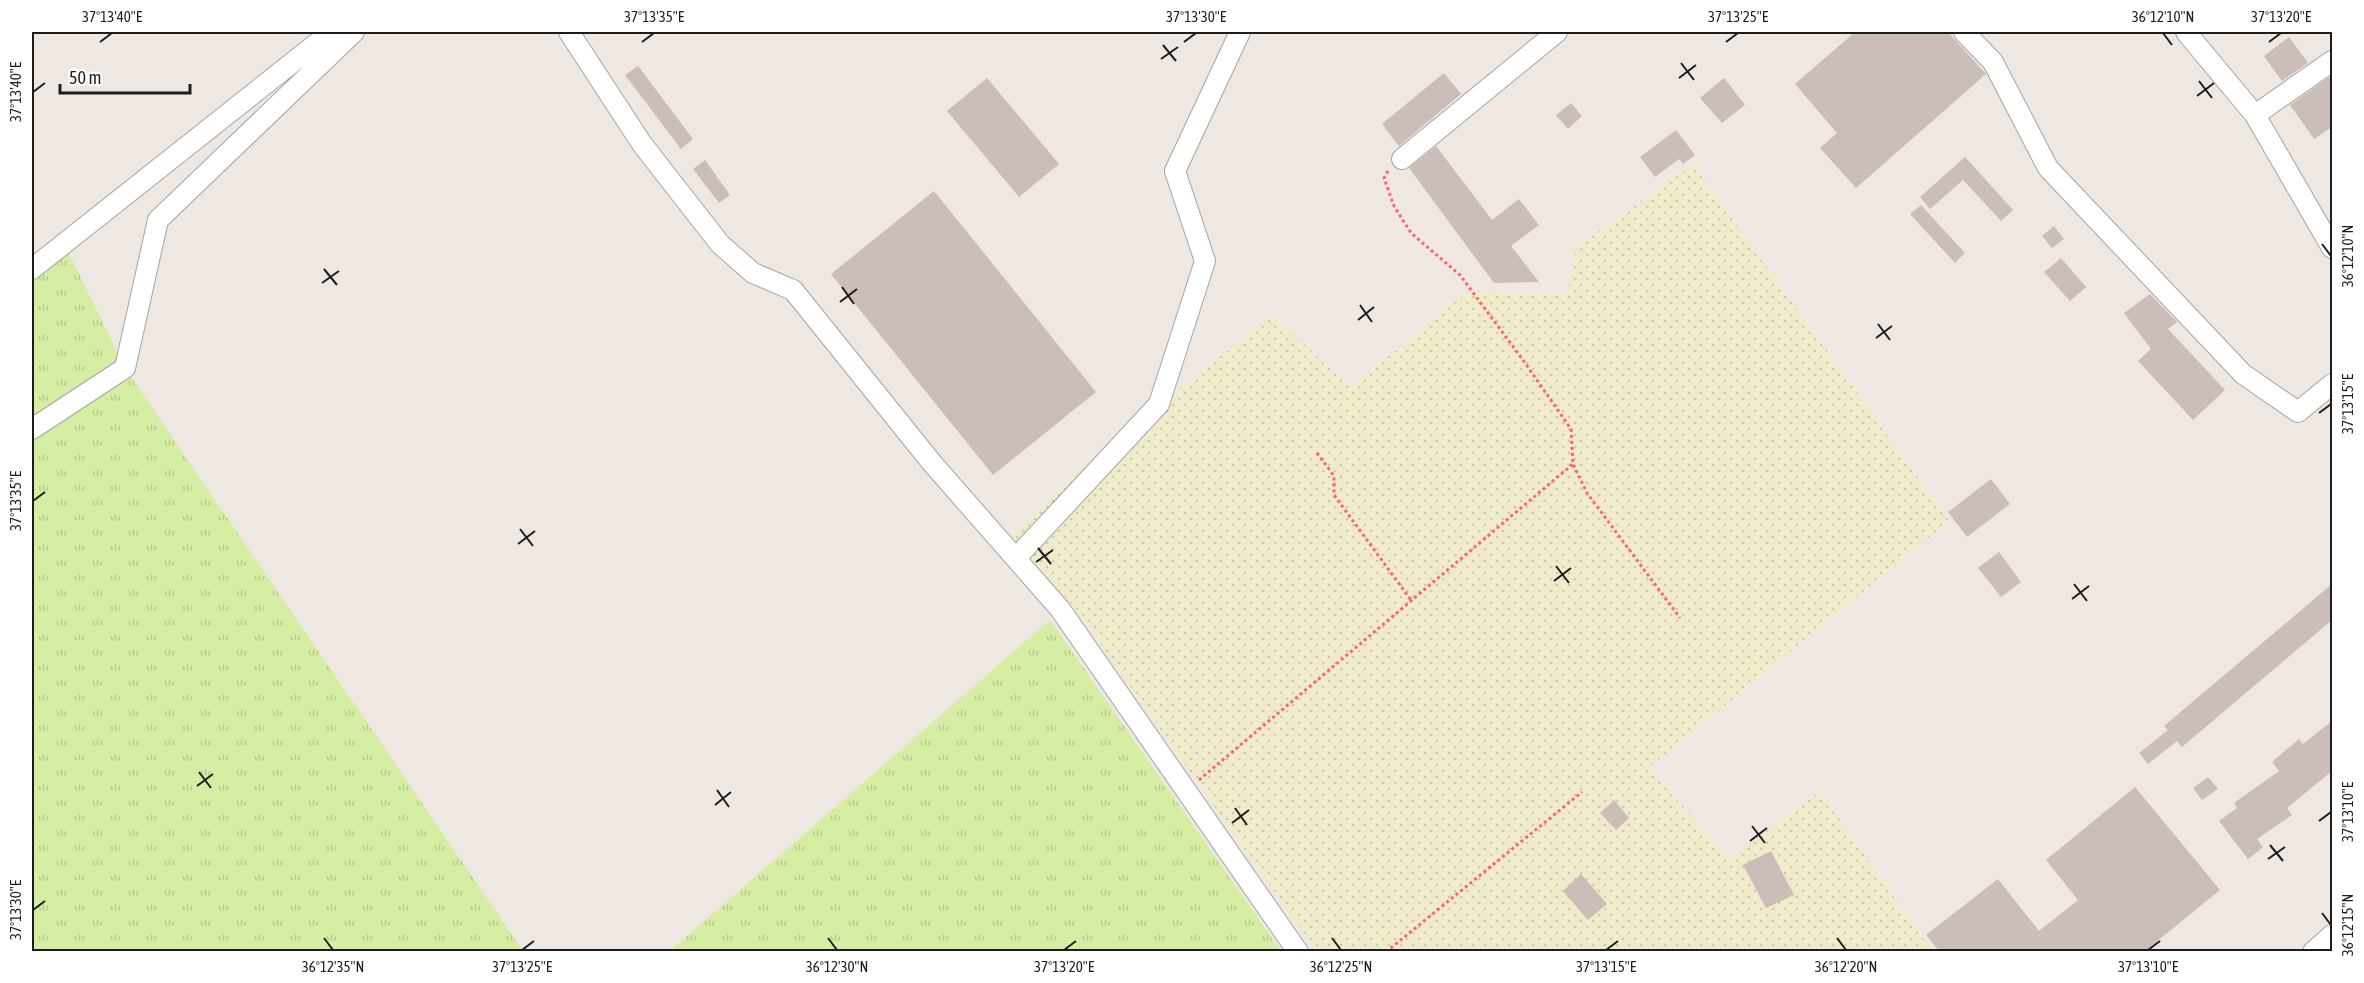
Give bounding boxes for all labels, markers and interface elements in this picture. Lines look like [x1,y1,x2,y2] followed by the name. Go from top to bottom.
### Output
[82,8,143,25] text: 37°13'40"E
[624,8,685,25] text: 37°13'35"E
[1166,8,1227,25] text: 37°13'30"E
[1708,8,1769,25] text: 37°13'25"E
[2132,8,2194,25] text: 36°12'10"N
[2251,8,2312,25] text: 37°13'20"E
[60,57,190,95] scale bar
[7,61,24,122] text: 37°13'40"E
[69,67,101,88] text: 50 m
[2339,225,2356,287] text: 36°12'10"N
[2339,373,2356,434] text: 37°13'15"E
[7,470,24,531] text: 37°13'35"E
[2339,781,2356,842] text: 37°13'10"E
[7,879,24,940] text: 37°13'30"E
[2339,894,2356,956] text: 36°12'15"N
[302,958,364,975] text: 36°12'35"N
[492,958,553,975] text: 37°13'25"E
[806,958,868,975] text: 36°12'30"N
[1034,958,1095,975] text: 37°13'20"E
[1310,958,1372,975] text: 36°12'25"N
[1576,958,1637,975] text: 37°13'15"E
[1815,958,1877,975] text: 36°12'20"N
[2118,958,2179,975] text: 37°13'10"E

